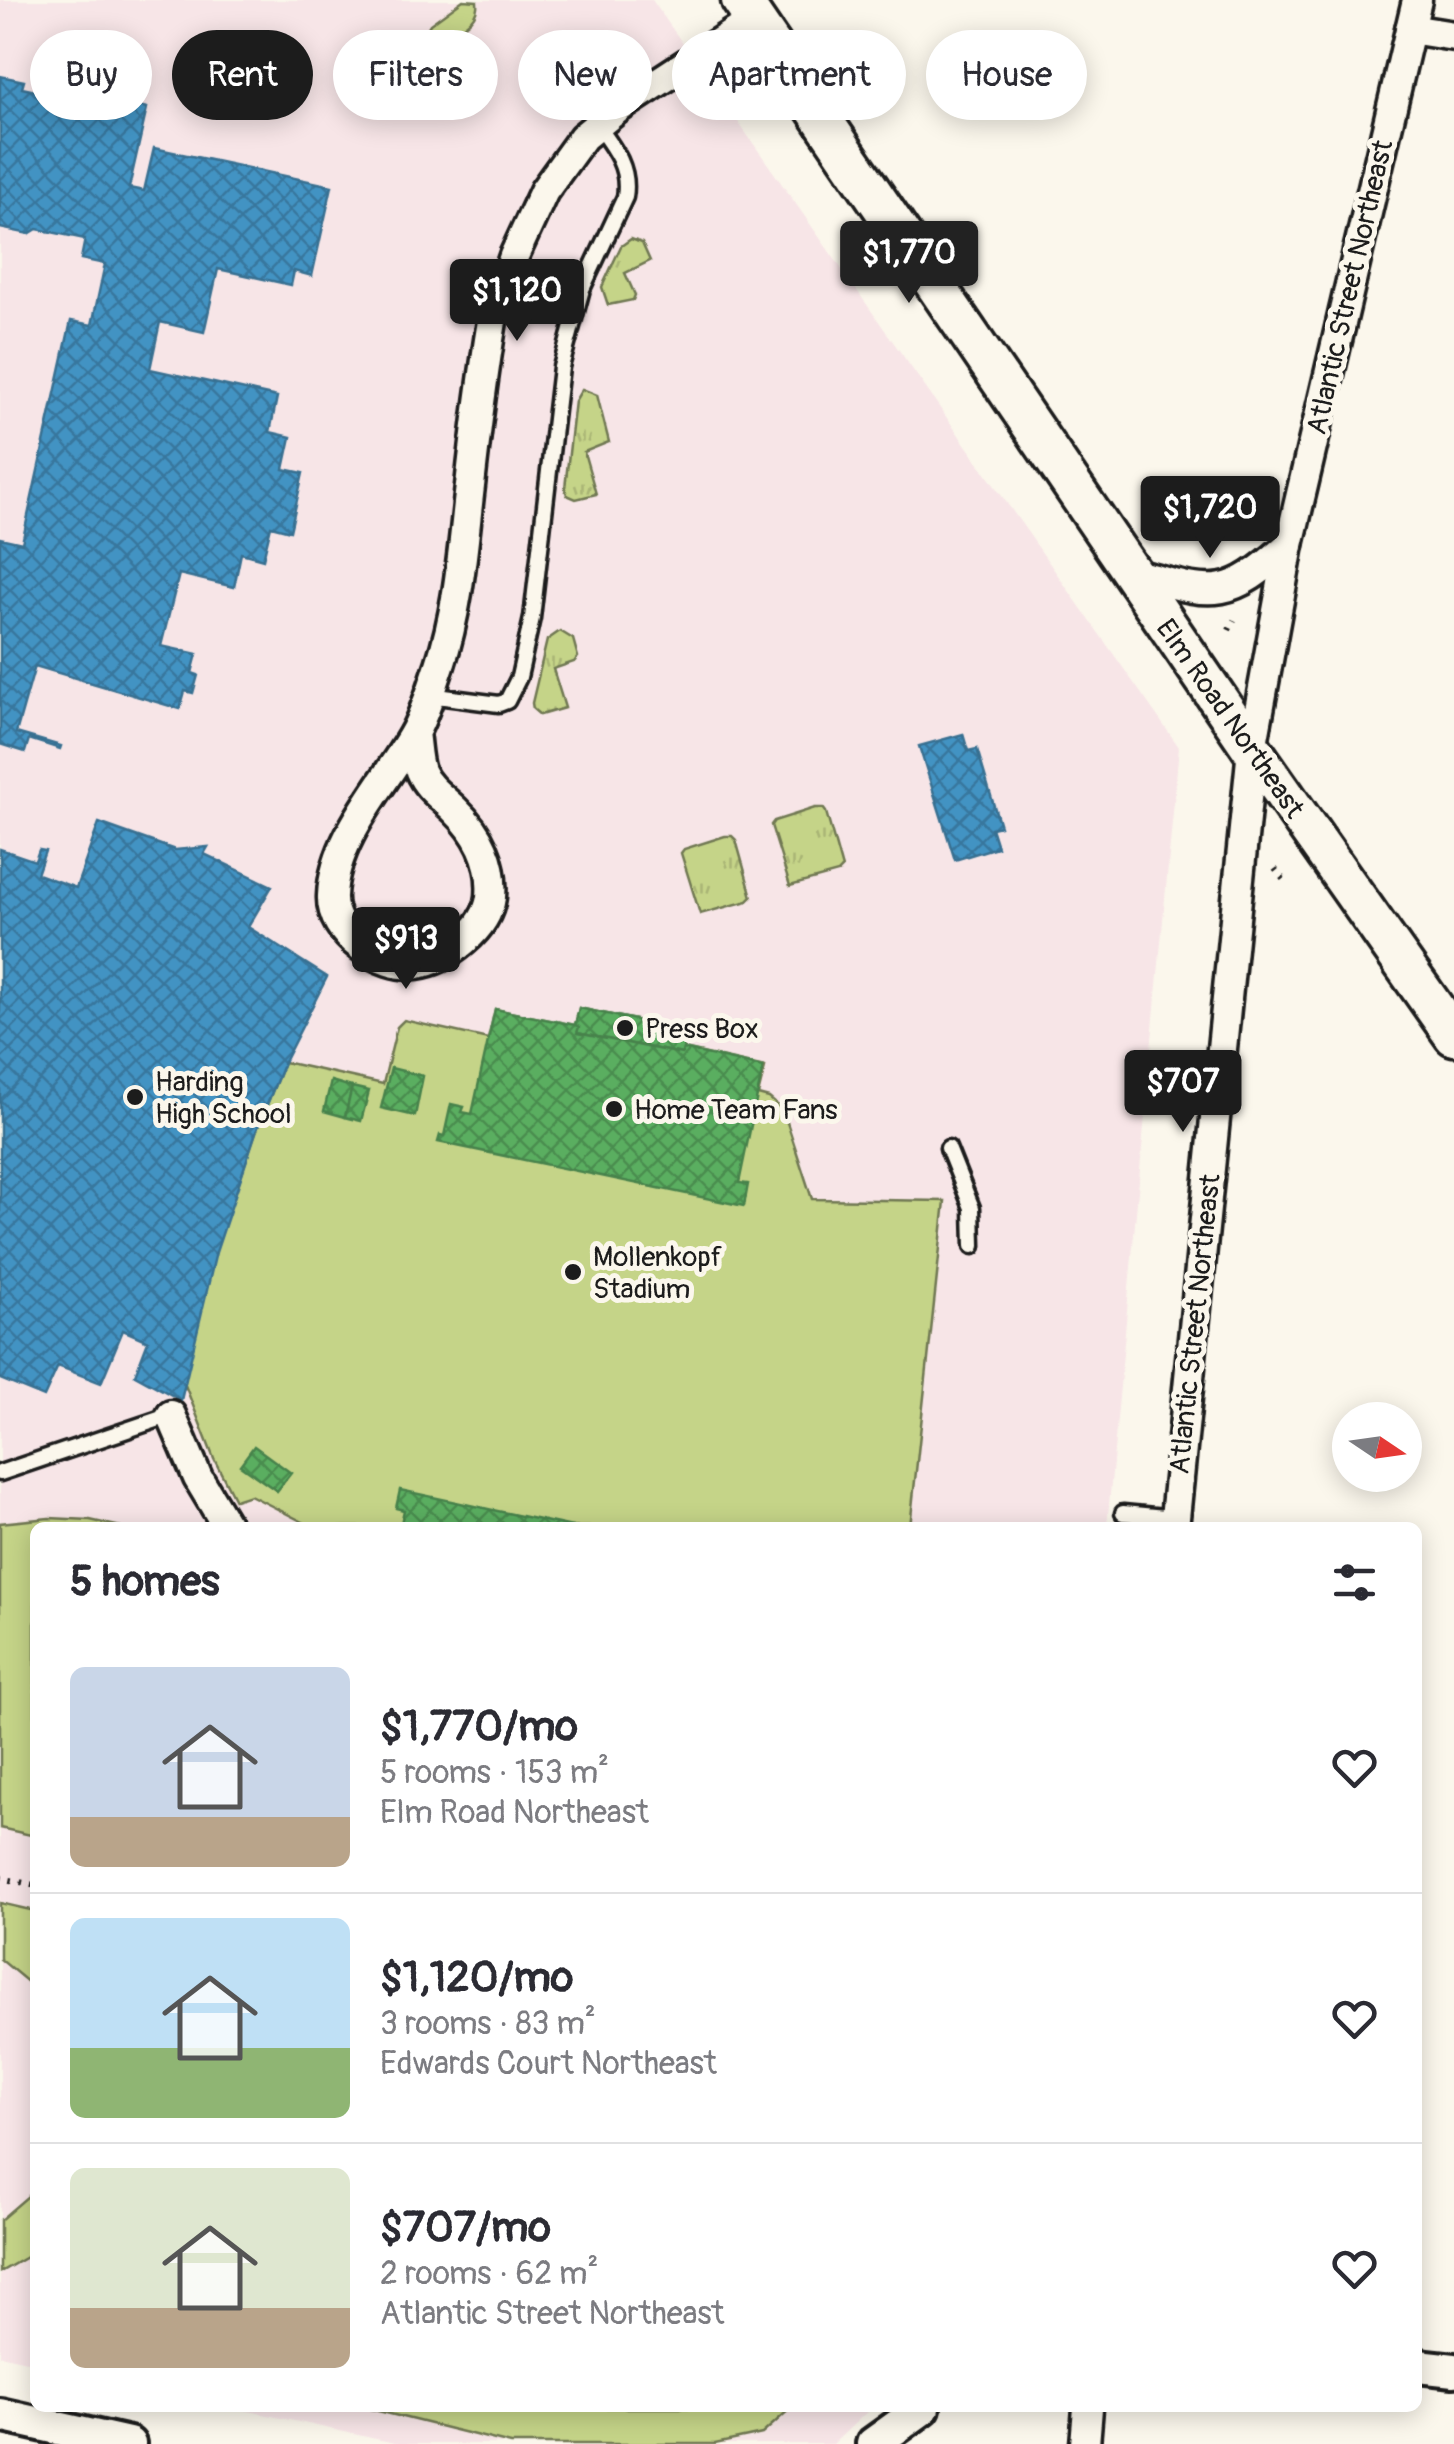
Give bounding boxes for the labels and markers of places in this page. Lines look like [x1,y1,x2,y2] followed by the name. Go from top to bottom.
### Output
[828,221,990,306] pin: $1,770
[436,259,598,344] pin: $1,120
[1129,476,1291,561] pin: $1,720
[347,907,465,992] pin: $913
[645,1012,759,1047] place label: Press Box
[614,1017,636,1039] marker: Press Box
[1124,1050,1242,1135] pin: $707
[155,1065,292,1132] place label: Harding High School
[124,1086,146,1108] marker: Harding High School
[634,1093,838,1128] place label: Home Team Fans
[603,1098,625,1120] marker: Home Team Fans
[593,1240,722,1307] place label: Mollenkopf Stadium
[562,1261,584,1283] marker: Mollenkopf Stadium

